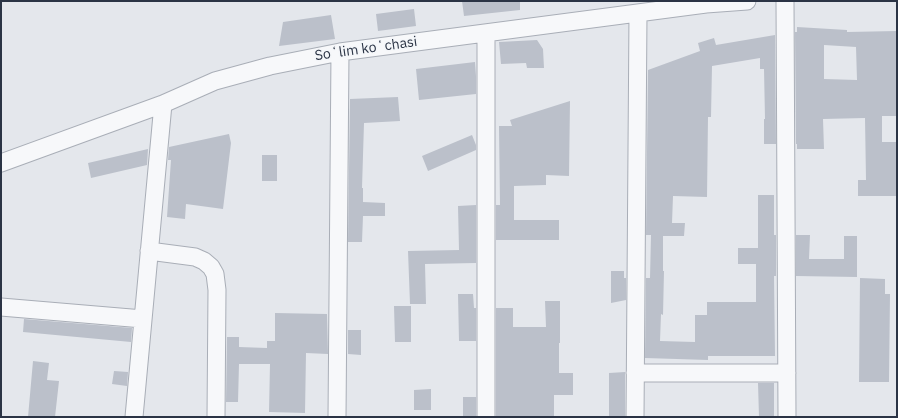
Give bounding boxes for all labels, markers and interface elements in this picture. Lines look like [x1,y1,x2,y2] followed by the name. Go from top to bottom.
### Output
[314,33,418,65] street label: Soʻlim koʻchasi

